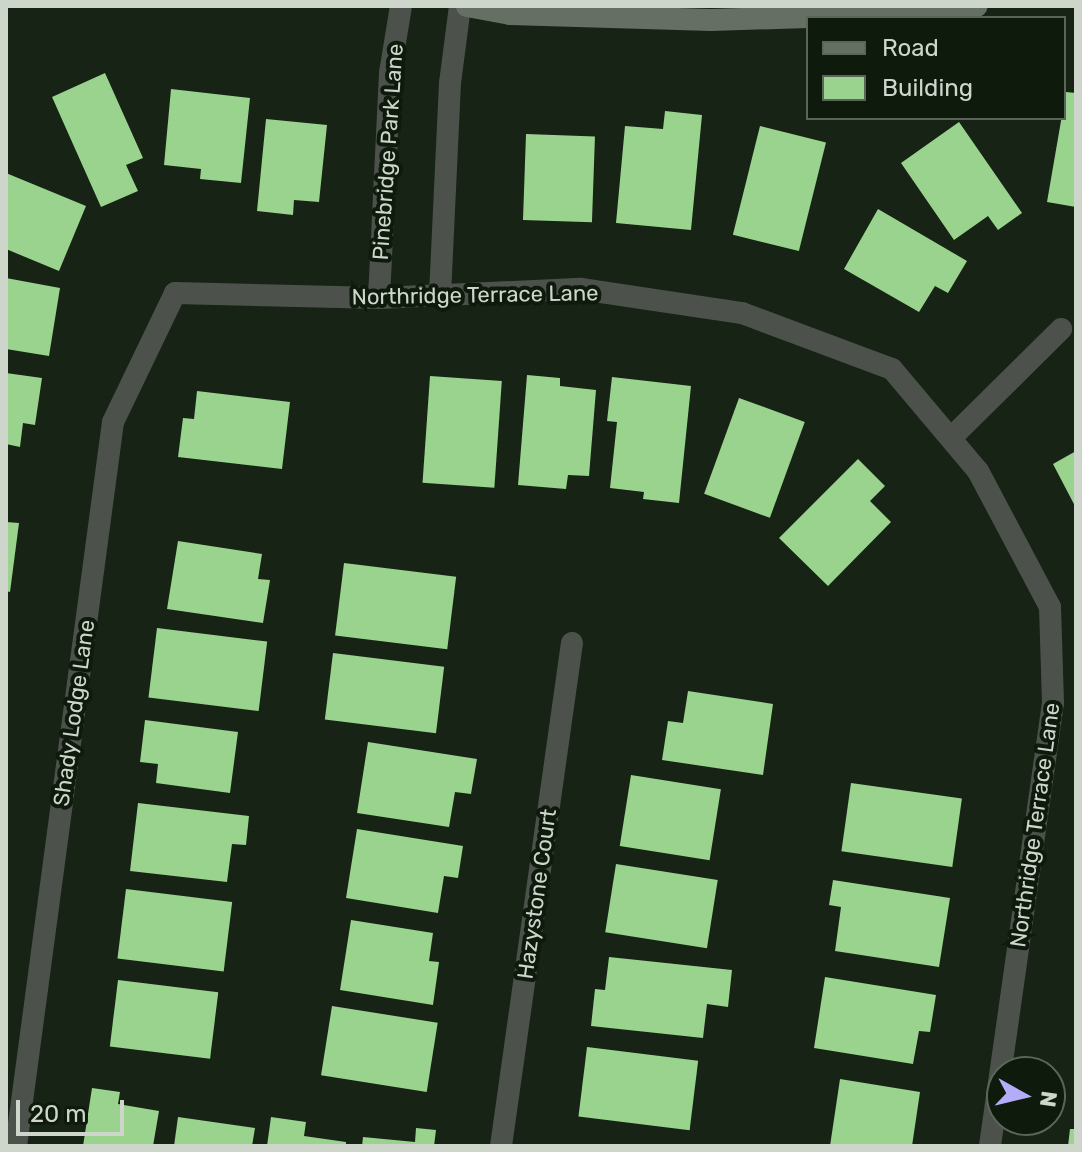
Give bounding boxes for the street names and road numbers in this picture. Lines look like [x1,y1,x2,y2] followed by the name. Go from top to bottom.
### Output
[367,43,409,261] street label: Pinebridge Park Lane
[351,280,599,310] street label: Northridge Terrace Lane
[48,618,100,808] street label: Shady Lodge Lane
[1005,701,1065,949] street label: Northridge Terrace Lane
[512,807,562,981] street label: Hazystone Court

